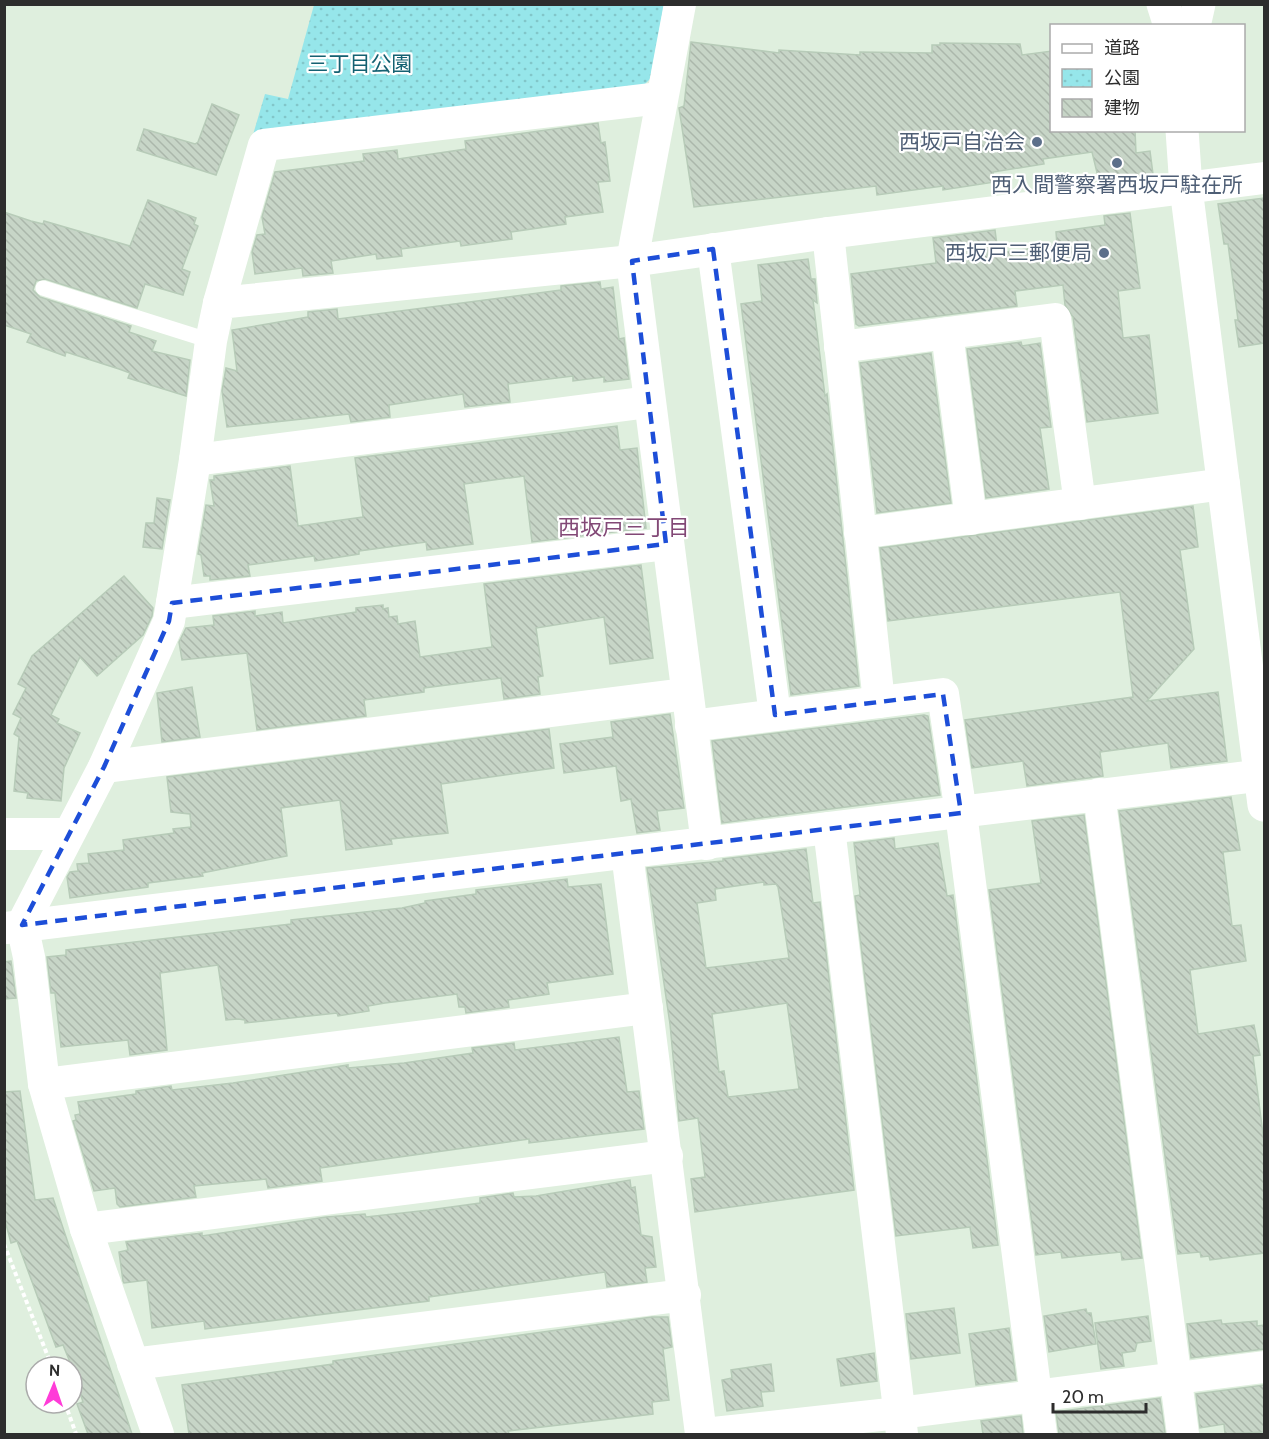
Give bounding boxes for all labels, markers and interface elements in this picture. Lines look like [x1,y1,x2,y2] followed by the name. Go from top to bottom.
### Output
[1050,24,1245,132] legend
[1104,37,1140,59] text: 道路
[308,51,413,76] park label: 三丁目公園
[1104,67,1140,89] text: 公園
[1104,97,1140,119] text: 建物
[899,129,1025,154] place label: 西坂戸自治会
[1030,135,1044,149] marker: 西坂戸自治会
[1110,156,1124,170] marker: 西入間警察署西坂戸駐在所
[991,172,1243,197] place label: 西入間警察署西坂戸駐在所
[945,240,1092,265] place label: 西坂戸三郵便局
[1097,246,1111,260] marker: 西坂戸三郵便局
[558,514,690,541] district label: 西坂戸三丁目
[24,1355,84,1415] north arrow
[49,1361,60,1380] text: N
[1053,1376,1146,1414] scale bar
[1062,1386,1104,1408] text: 20 m

